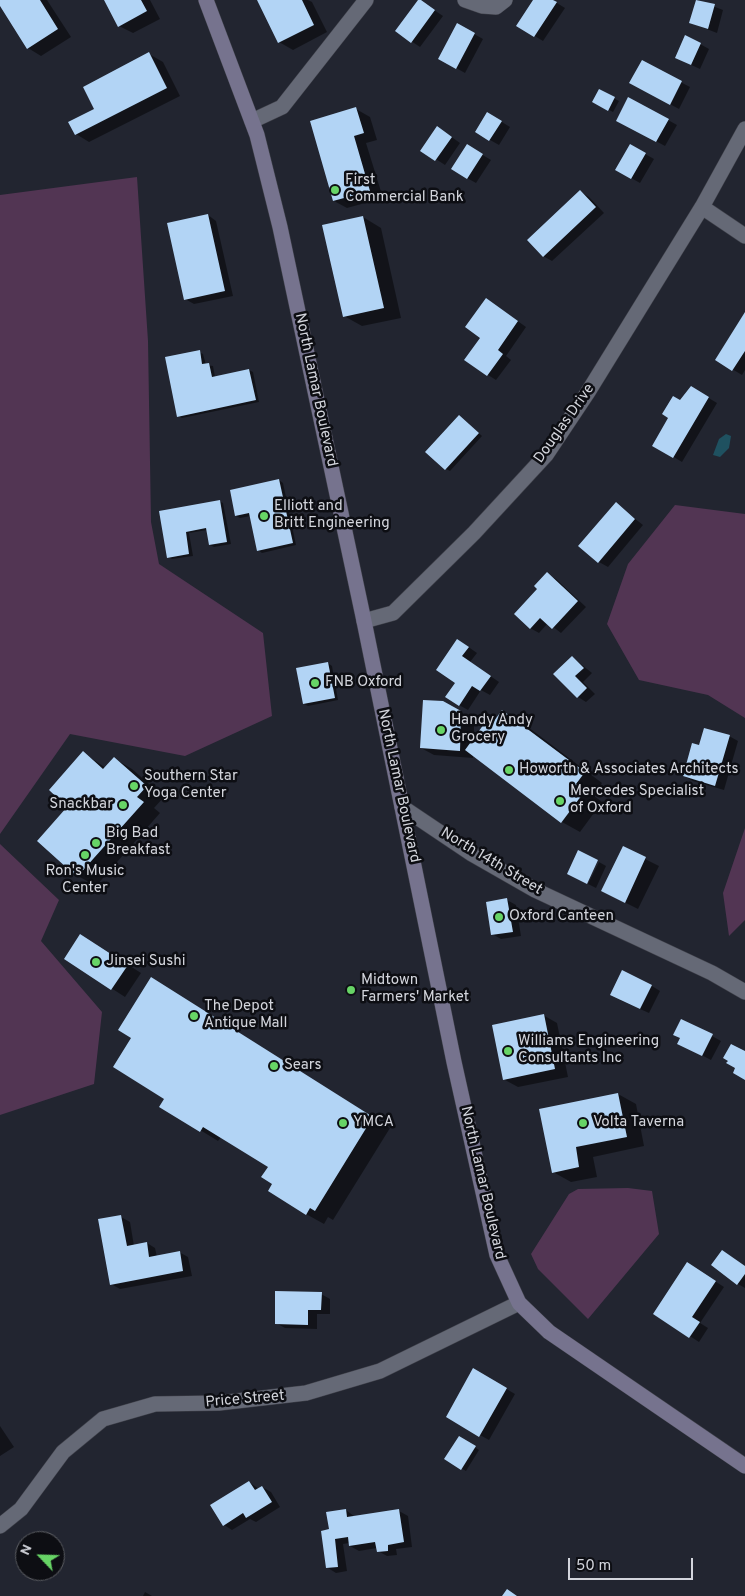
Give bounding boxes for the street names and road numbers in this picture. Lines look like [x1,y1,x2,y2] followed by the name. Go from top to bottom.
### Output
[290,311,340,469] street label: North Lamar Boulevard
[531,381,599,467] street label: Douglas Drive
[373,707,423,865] street label: North Lamar Boulevard
[437,825,545,899] street label: North 14th Street
[456,1105,508,1261] street label: North Lamar Boulevard
[205,1388,285,1412] street label: Price Street

